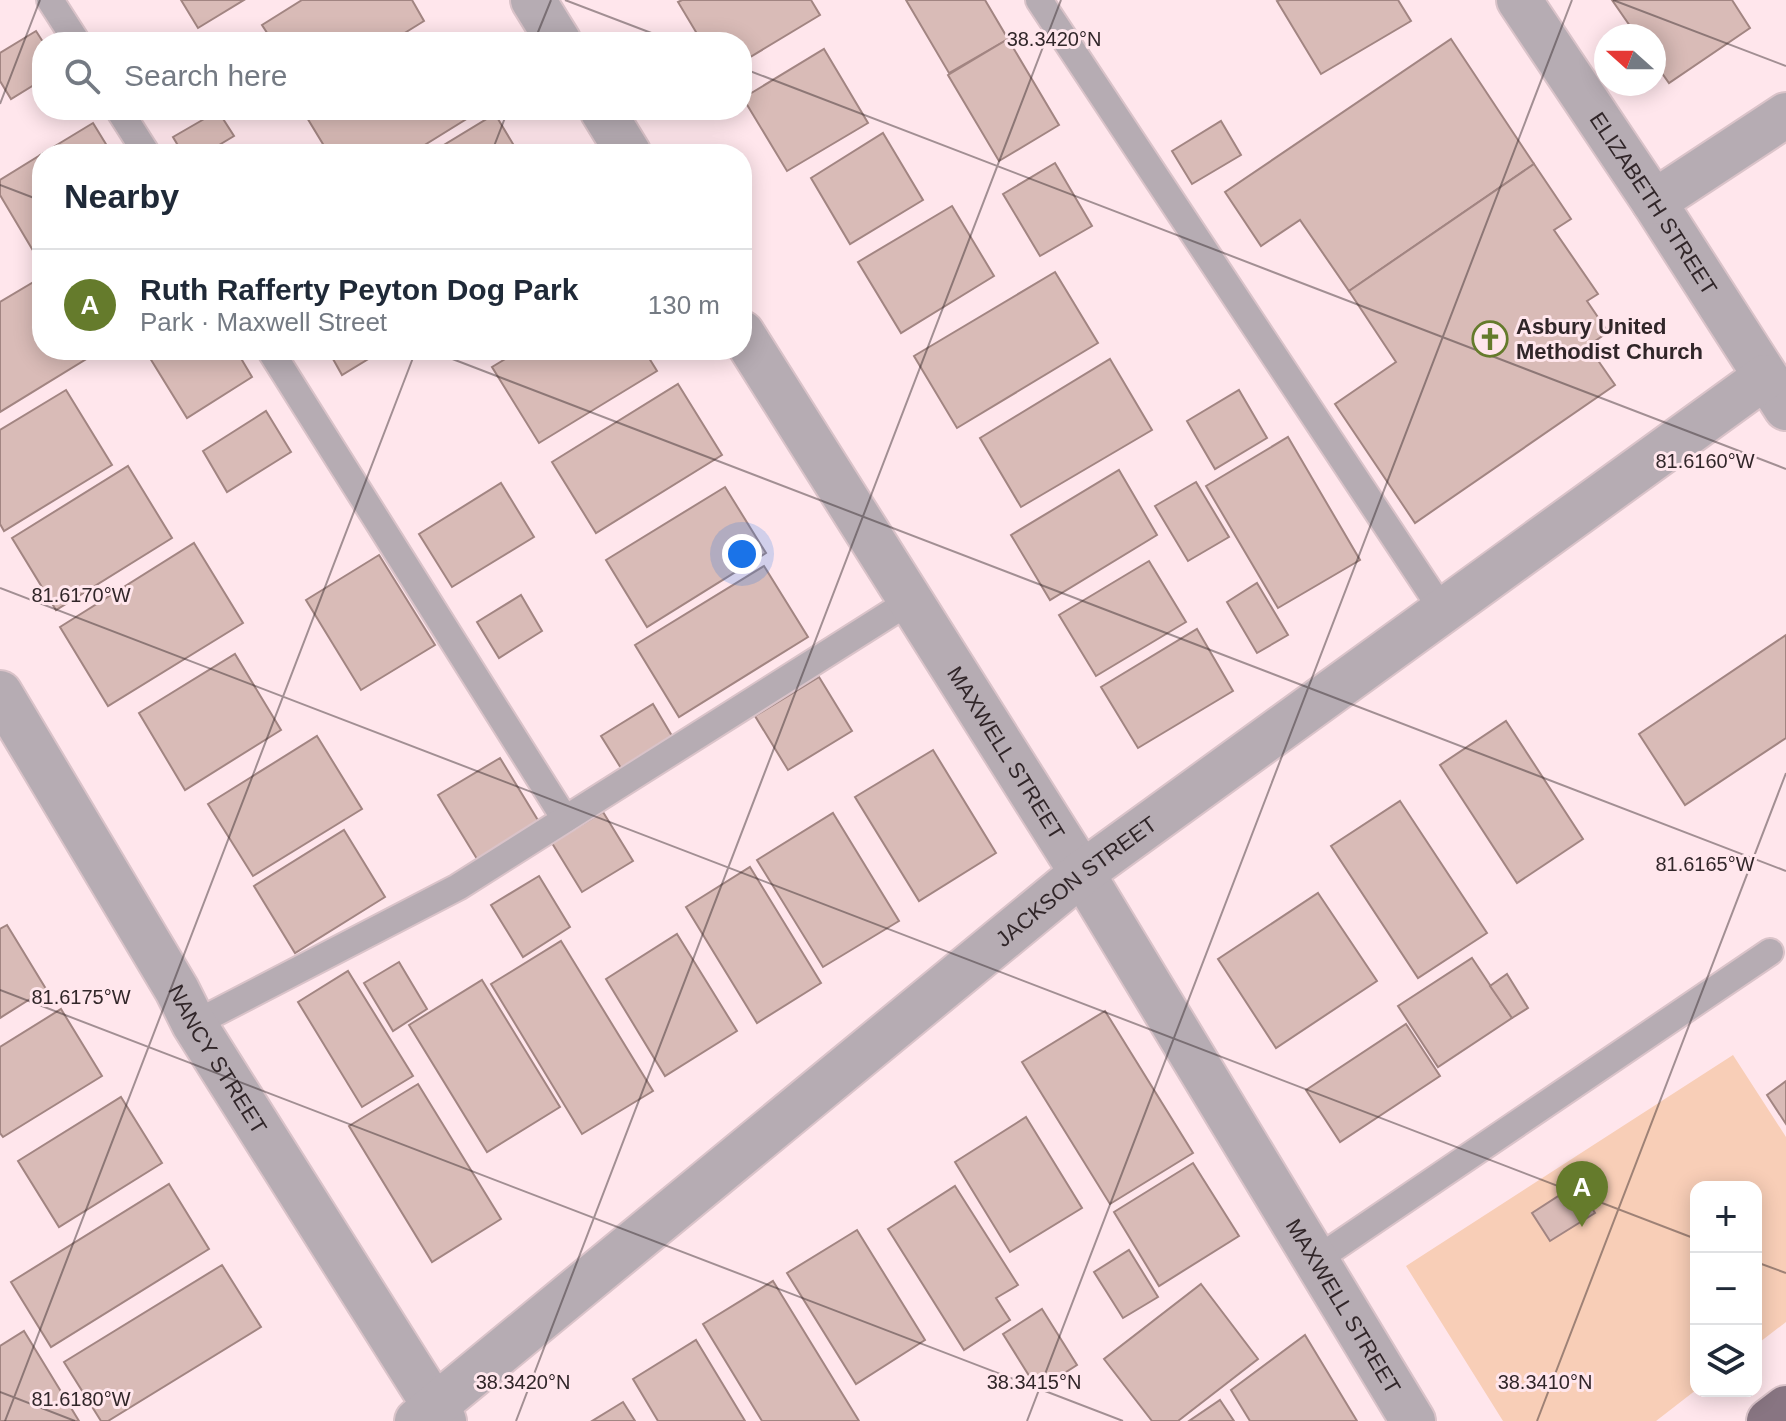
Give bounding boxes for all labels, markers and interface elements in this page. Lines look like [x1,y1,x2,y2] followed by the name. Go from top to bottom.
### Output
[1594,24,1666,96] north arrow
[1007,28,1101,50] text: 38.3420°N
[32,32,752,120] search box
[60,54,104,98] icon: search
[124,59,287,92] text: Search here
[1585,108,1722,300] street label: ELIZABETH STREET
[64,177,179,215] text: Nearby
[140,273,578,306] text: Ruth Rafferty Peyton Dog Park
[81,290,99,320] text: A
[648,290,720,320] text: 130 m
[140,307,387,337] text: Park · Maxwell Street
[1516,314,1703,364] place label: Asbury United Methodist Church
[1471,320,1509,358] church icon: Asbury United Methodist Church
[1655,450,1755,472] text: 81.6160°W
[722,534,762,574] your location
[31,584,131,606] text: 81.6170°W
[942,662,1070,844] street label: MAXWELL STREET
[991,811,1161,952] street label: JACKSON STREET
[1655,853,1755,875] text: 81.6165°W
[163,981,272,1138] street label: NANCY STREET
[31,986,131,1008] text: 81.6175°W
[1556,1161,1608,1227] pin: A
[1690,1181,1762,1397] map controls
[1690,1181,1762,1253] button: +
[1281,1214,1405,1398] street label: MAXWELL STREET
[1690,1253,1762,1325] button: −
[1690,1325,1762,1397] button: layers
[476,1371,570,1393] text: 38.3420°N
[987,1371,1081,1393] text: 38.3415°N
[1498,1371,1592,1393] text: 38.3410°N
[31,1388,131,1410] text: 81.6180°W

